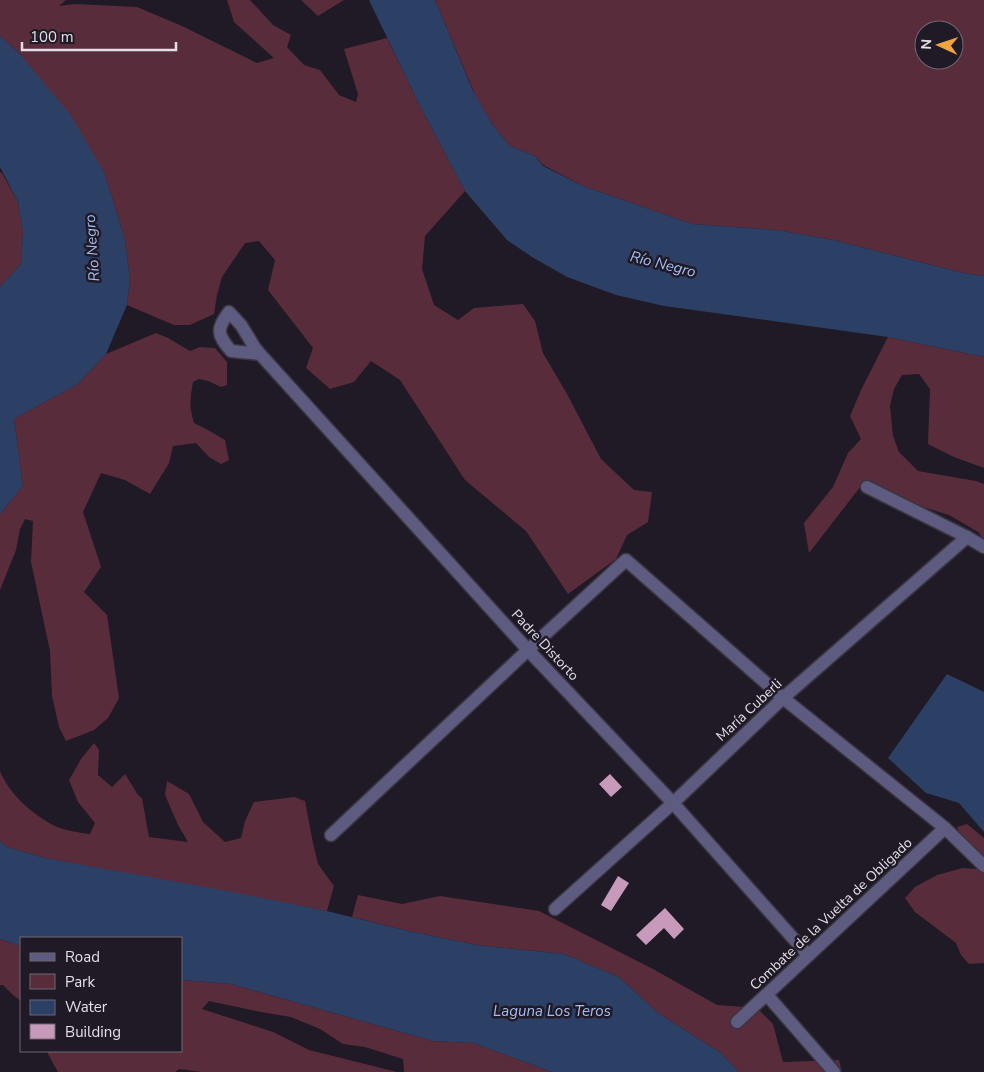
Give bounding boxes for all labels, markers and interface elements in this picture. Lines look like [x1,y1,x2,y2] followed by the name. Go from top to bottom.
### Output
[22,20,176,52] scale bar
[914,20,964,70] north arrow
[30,27,74,47] text: 100 m
[917,39,936,50] text: N
[80,214,104,282] water label: Río Negro
[628,246,698,282] water label: Río Negro
[507,605,583,685] street label: Padre Distorto
[712,674,786,746] street label: María Cuberli
[746,833,917,995] street label: Combate de la Vuelta de Obligado
[20,937,182,1052] legend
[65,947,100,967] text: Road
[65,972,95,992] text: Park
[65,997,108,1017] text: Water
[493,1001,611,1021] water label: Laguna Los Teros
[65,1022,121,1042] text: Building

